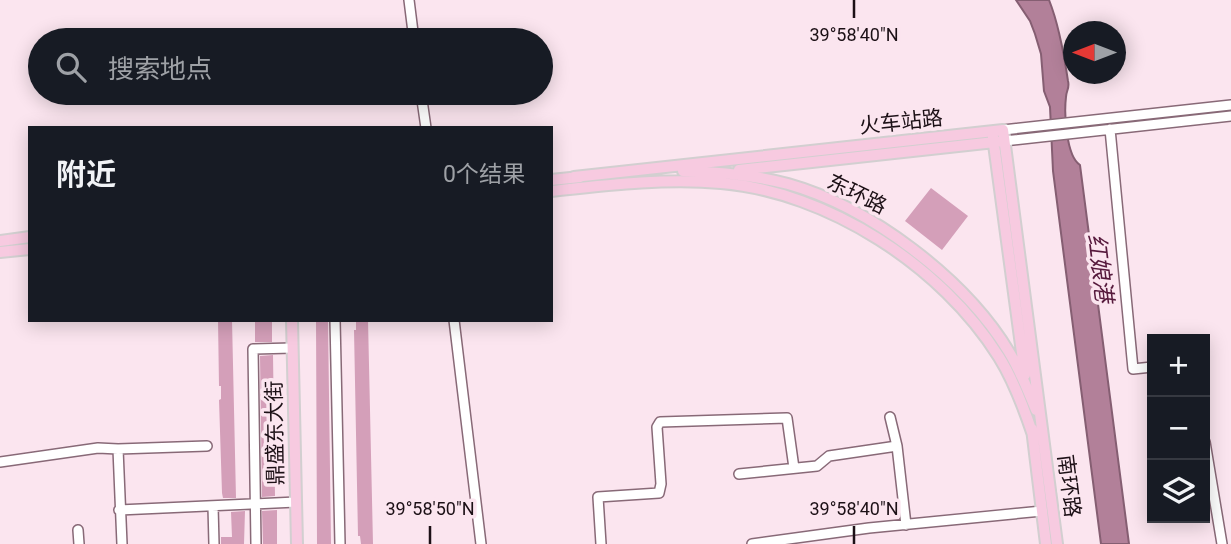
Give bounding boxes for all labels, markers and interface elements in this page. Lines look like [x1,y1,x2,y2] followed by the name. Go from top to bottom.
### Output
[1063,21,1126,84] north arrow
[809,24,899,45] text: 39°58'40"N
[28,28,553,105] search box
[52,48,90,86] icon: search
[108,54,212,84] text: 搜索地点
[858,106,944,138] street label: 火车站路
[56,157,116,192] text: 附近
[443,161,525,188] text: 0个结果
[823,169,891,219] street label: 东环路
[1082,232,1118,307] water label: 红娘港
[1147,334,1210,523] map controls
[1147,334,1210,397] button: +
[262,380,288,486] street label: 鼎盛东大街
[1147,397,1210,460] button: −
[1053,453,1085,519] street label: 南环路
[1147,460,1210,523] button: layers
[385,498,475,519] text: 39°58'50"N
[809,498,899,519] text: 39°58'40"N

